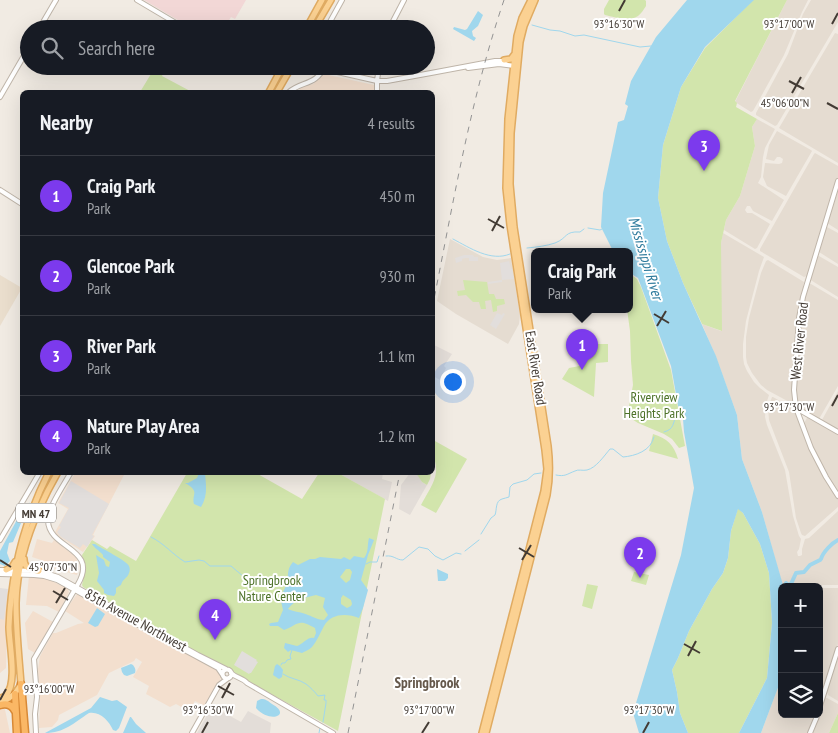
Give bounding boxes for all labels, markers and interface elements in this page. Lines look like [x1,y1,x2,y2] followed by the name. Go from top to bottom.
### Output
[594,16,644,31] text: 93°16'30"W
[764,16,814,31] text: 93°17'00"W
[20,20,435,75] search box
[38,34,66,62] icon: search
[78,36,155,60] text: Search here
[761,95,809,110] text: 45°06'00"N
[40,109,93,136] text: Nearby
[368,113,415,133] text: 4 results
[688,130,720,171] pin: 3
[87,174,155,198] text: Craig Park
[52,186,60,206] text: 1
[380,186,415,206] text: 450 m
[87,198,111,218] text: Park
[624,214,668,304] water label: Mississippi River
[531,248,633,313] popup
[87,254,175,278] text: Glencoe Park
[548,259,616,283] text: Craig Park
[52,266,60,286] text: 2
[380,266,415,286] text: 930 m
[87,278,111,298] text: Park
[548,283,572,303] text: Park
[786,301,812,381] street label: West River Road
[566,329,598,370] pin: 1
[521,330,551,406] street label: East River Road
[87,334,156,358] text: River Park
[52,346,60,366] text: 3
[378,346,415,366] text: 1.1 km
[87,358,111,378] text: Park
[440,369,466,395] your location
[624,388,685,422] park label: Riverview Heights Park
[764,399,814,414] text: 93°17'30"W
[87,414,200,438] text: Nature Play Area
[52,426,60,446] text: 4
[378,426,415,446] text: 1.2 km
[87,438,111,458] text: Park
[16,503,56,522] road number: MN 47
[624,537,656,578] pin: 2
[29,559,77,574] text: 45°07'30"N
[239,571,306,605] park label: Springbrook Nature Center
[778,583,823,718] map controls
[778,583,823,628] button: +
[82,585,190,656] street label: 85th Avenue Northwest
[199,599,231,640] pin: 4
[778,628,823,673] button: −
[394,673,460,692] district label: Springbrook
[778,673,823,718] button: layers
[24,681,74,696] text: 93°16'00"W
[183,702,233,717] text: 93°16'30"W
[404,702,454,717] text: 93°17'00"W
[624,702,674,717] text: 93°17'30"W

